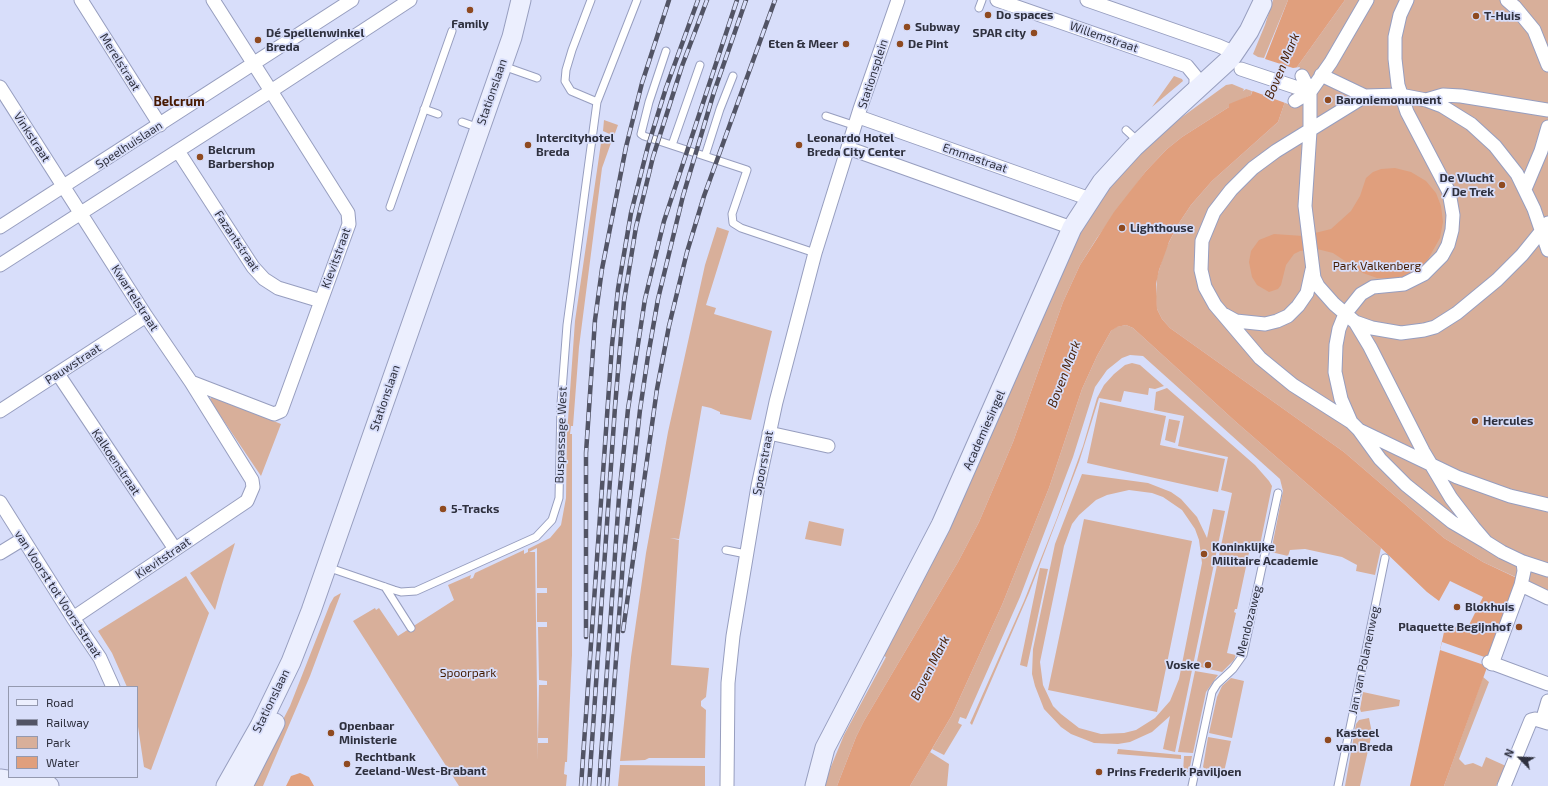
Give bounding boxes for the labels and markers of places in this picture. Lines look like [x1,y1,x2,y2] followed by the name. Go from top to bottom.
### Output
[465,5,475,15] marker: Family
[996,8,1053,22] place label: Do spaces
[1484,9,1521,23] place label: T-Huis
[983,10,993,20] marker: Do spaces
[1471,11,1481,21] marker: T-Huis
[451,17,489,31] place label: Family
[915,20,960,34] place label: Subway
[902,22,912,32] marker: Subway
[266,26,364,54] place label: Dé Spellenwinkel Breda
[973,26,1026,40] place label: SPAR city
[1029,28,1039,38] marker: SPAR city
[253,35,263,45] marker: Dé Spellenwinkel Breda
[768,37,838,51] place label: Eten & Meer
[908,37,948,51] place label: De Pint
[841,39,851,49] marker: Eten & Meer
[895,39,905,49] marker: De Pint
[1336,93,1441,107] place label: Baroniemonument
[1323,95,1333,105] marker: Baroniemonument
[536,131,614,159] place label: Intercityhotel Breda
[807,131,906,159] place label: Leonardo Hotel Breda City Center
[523,140,533,150] marker: Intercityhotel Breda
[794,140,804,150] marker: Leonardo Hotel Breda City Center
[208,143,275,171] place label: Belcrum Barbershop
[195,152,205,162] marker: Belcrum Barbershop
[1439,171,1494,199] place label: De Vlucht / De Trek
[1497,180,1507,190] marker: De Vlucht / De Trek
[1130,221,1193,235] place label: Lighthouse
[1117,223,1127,233] marker: Lighthouse
[1483,414,1533,428] place label: Hercules
[1470,416,1480,426] marker: Hercules
[451,502,499,516] place label: 5-Tracks
[438,504,448,514] marker: 5-Tracks
[1212,540,1318,568] place label: Koninklijke Militaire Academie
[1199,549,1209,559] marker: Koninklijke Militaire Academie
[1465,600,1514,614] place label: Blokhuis
[1452,602,1462,612] marker: Blokhuis
[1398,620,1511,634] place label: Plaquette Begijnhof
[1514,622,1524,632] marker: Plaquette Begijnhof
[1166,658,1200,672] place label: Voske
[1203,660,1213,670] marker: Voske
[339,719,397,747] place label: Openbaar Ministerie
[1336,726,1393,754] place label: Kasteel van Breda
[326,728,336,738] marker: Openbaar Ministerie
[1323,735,1333,745] marker: Kasteel van Breda
[355,750,486,778] place label: Rechtbank Zeeland-West-Brabant
[342,759,352,769] marker: Rechtbank Zeeland-West-Brabant
[1107,765,1242,779] place label: Prins Frederik Paviljoen
[1094,767,1104,777] marker: Prins Frederik Paviljoen

